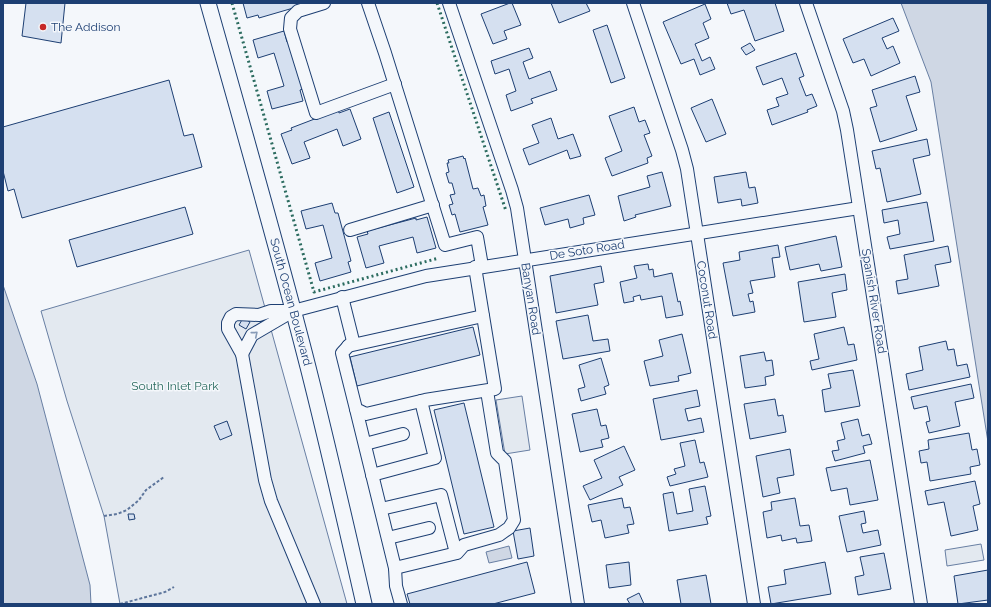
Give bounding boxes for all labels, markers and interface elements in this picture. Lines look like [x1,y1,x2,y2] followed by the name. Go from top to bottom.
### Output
[51,20,120,34] place label: The Addison
[38,22,48,32] marker: The Addison
[267,237,315,367] street label: South Ocean Boulevard
[548,237,626,263] street label: De Soto Road
[859,248,889,354] street label: Spanish River Road
[694,260,720,340] street label: Coconut Road
[518,262,544,336] street label: Banyan Road
[250,331,258,338] one-way arrow
[131,379,219,393] park label: South Inlet Park

